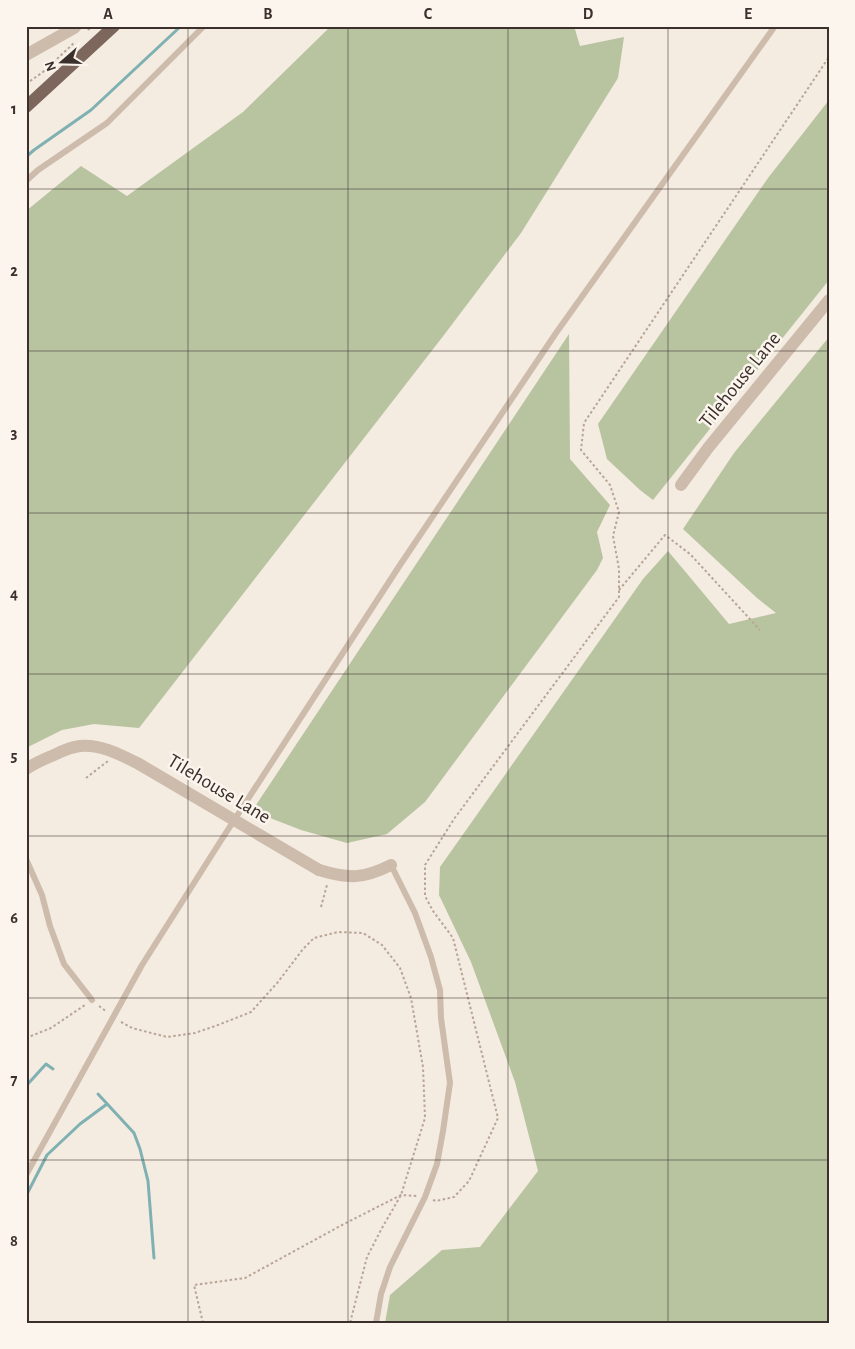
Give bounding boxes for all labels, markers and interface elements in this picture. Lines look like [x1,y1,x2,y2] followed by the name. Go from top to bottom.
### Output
[103,6,113,22] text: A
[263,6,273,22] text: B
[424,6,433,22] text: C
[583,6,594,22] text: D
[744,6,752,22] text: E
[38,38,88,88] north arrow
[42,59,59,73] text: N
[11,101,17,117] text: 1
[10,263,18,279] text: 2
[696,329,784,431] street label: Tilehouse Lane
[11,425,18,441] text: 3
[10,586,18,602] text: 4
[11,748,18,764] text: 5
[164,751,274,827] street label: Tilehouse Lane
[10,910,18,926] text: 6
[11,1072,18,1088] text: 7
[10,1233,18,1249] text: 8

